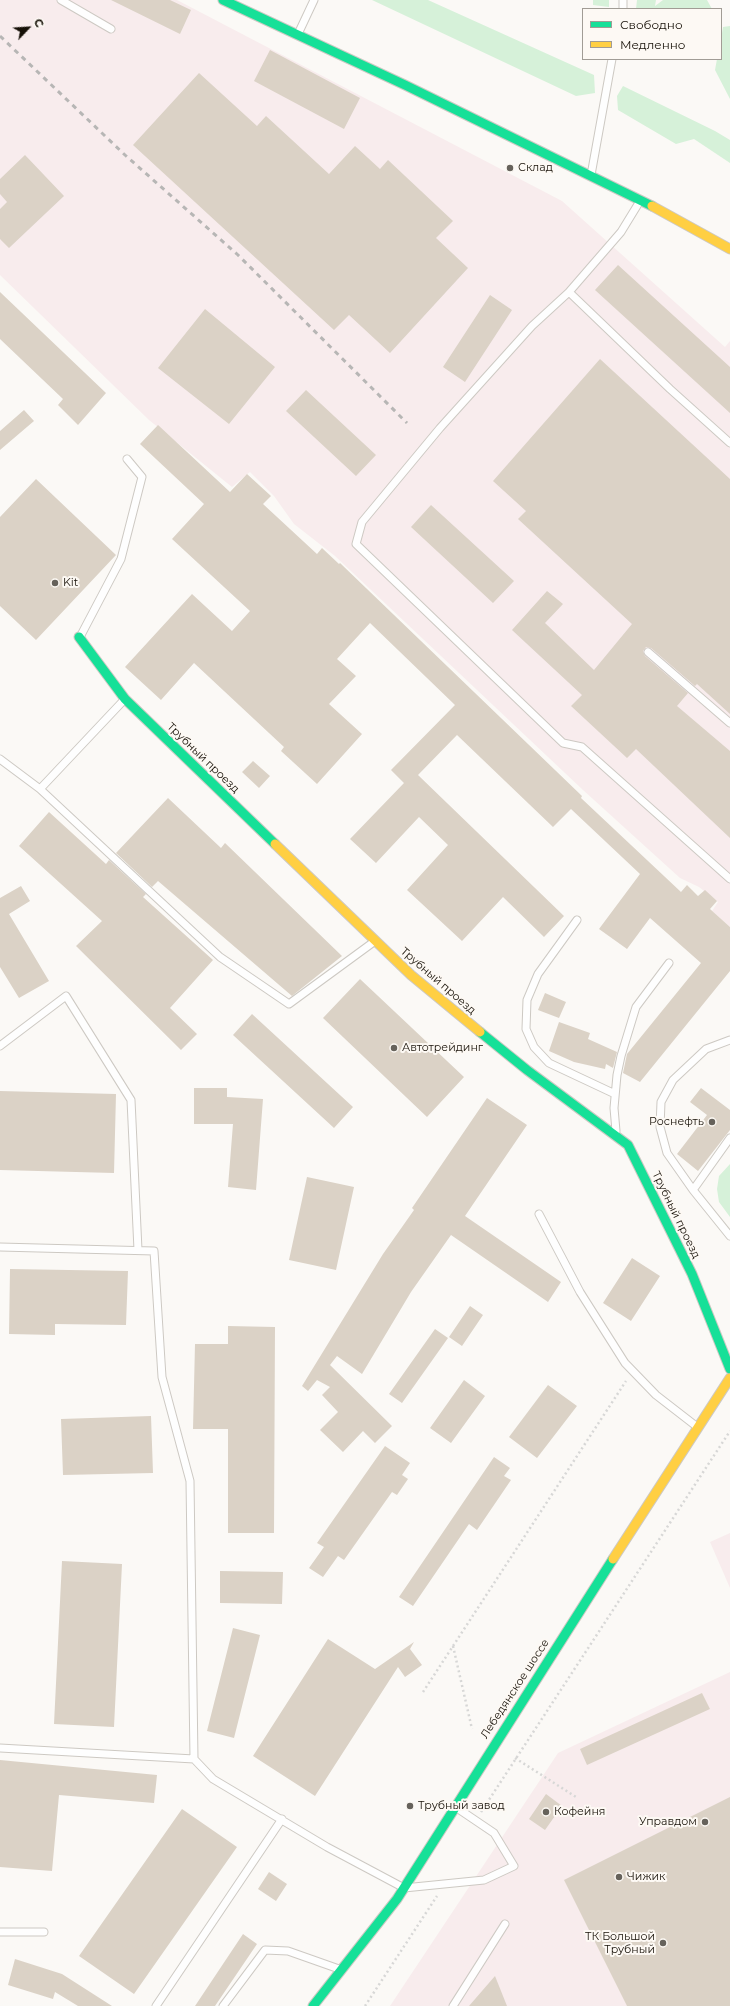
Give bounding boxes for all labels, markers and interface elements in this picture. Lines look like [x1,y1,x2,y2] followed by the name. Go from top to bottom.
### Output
[8,8,48,48] north arrow
[582,8,722,60] legend
[31,16,47,30] text: С
[620,17,683,32] text: Свободно
[620,37,685,52] text: Медленно
[518,161,553,175] place label: Склад
[505,163,515,173] marker: Склад
[63,576,78,590] place label: Kit
[50,578,60,588] marker: Kit
[164,720,242,796] street label: Трубный проезд
[398,945,478,1017] street label: Трубный проезд
[402,1041,483,1055] place label: Автотрейдинг
[389,1043,399,1053] marker: Автотрейдинг
[649,1115,704,1129] place label: Роснефть
[707,1117,717,1127] marker: Роснефть
[649,1169,703,1261] street label: Трубный проезд
[478,1637,552,1741] street label: Лебедянское шоссе
[418,1799,505,1813] place label: Трубный завод
[405,1801,415,1811] marker: Трубный завод
[554,1805,605,1819] place label: Кофейня
[541,1807,551,1817] marker: Кофейня
[639,1815,697,1829] place label: Управдом
[700,1817,710,1827] marker: Управдом
[627,1870,665,1884] place label: Чижик
[614,1872,624,1882] marker: Чижик
[585,1930,655,1956] place label: ТК Большой Трубный
[658,1938,668,1948] marker: ТК Большой Трубный

